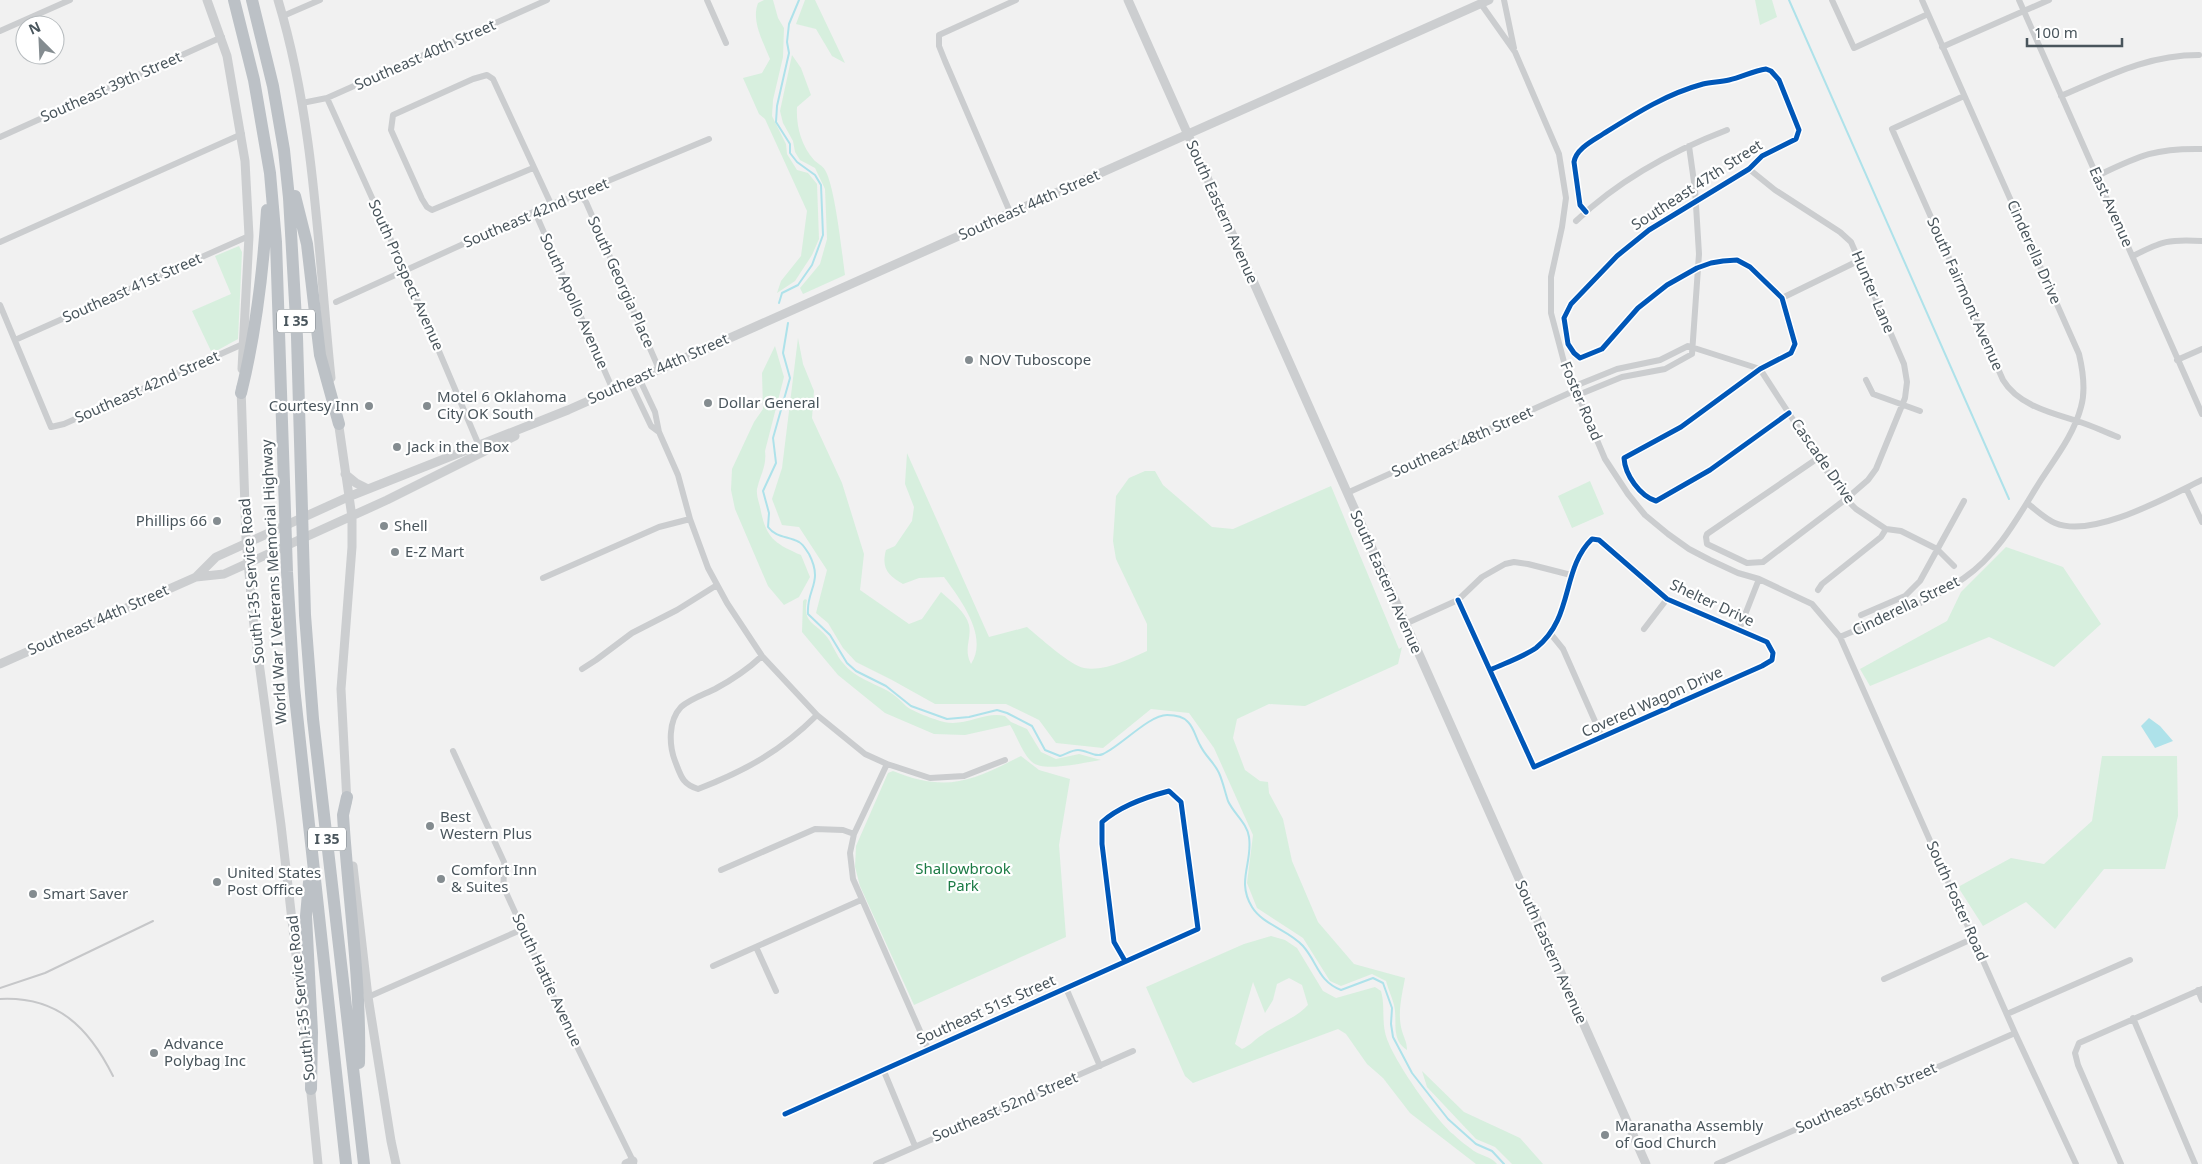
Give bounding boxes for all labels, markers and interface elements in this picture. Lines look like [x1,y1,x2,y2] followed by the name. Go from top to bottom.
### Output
[351,14,499,94] street label: Southeast 40th Street
[15,15,65,65] north arrow
[2027,15,2122,47] scale bar
[25,17,44,39] text: N
[2034,22,2078,42] text: 100 m
[37,46,185,126] street label: Southeast 39th Street
[1627,134,1766,234] street label: Southeast 47th Street
[1182,137,1264,286] street label: South Eastern Avenue
[2085,163,2139,250] street label: East Avenue
[955,164,1103,244] street label: Southeast 44th Street
[460,172,612,252] street label: Southeast 42nd Street
[365,196,449,353] street label: South Prospect Avenue
[2003,196,2067,307] street label: Cinderella Drive
[584,213,660,351] street label: South Georgia Place
[1923,214,2009,373] street label: South Fairmont Avenue
[536,230,614,372] street label: South Apollo Avenue
[59,247,205,327] street label: Southeast 41st Street
[1848,247,1900,336] street label: Hunter Lane
[277,310,315,332] road number: I 35
[584,328,732,408] street label: Southeast 44th Street
[71,345,222,427] street label: Southeast 42nd Street
[979,349,1091,369] place label: NOV Tuboscope
[963,354,975,366] marker: NOV Tuboscope
[1556,358,1608,443] street label: Foster Road
[437,386,567,423] place label: Motel 6 Oklahoma City OK South
[718,392,820,412] place label: Dollar General
[269,395,359,415] place label: Courtesy Inn
[702,397,714,409] marker: Dollar General
[363,400,375,412] marker: Courtesy Inn
[421,400,433,412] marker: Motel 6 Oklahoma City OK South
[1388,401,1536,481] street label: Southeast 48th Street
[1787,414,1861,507] street label: Cascade Drive
[405,436,509,456] place label: Jack in the Box
[256,439,290,725] street label: World War I Veterans Memorial Highway
[391,441,403,453] marker: Jack in the Box
[234,497,268,665] street label: South I-35 Service Road
[1346,507,1428,656] street label: South Eastern Avenue
[136,510,207,530] place label: Phillips 66
[211,515,223,527] marker: Phillips 66
[394,515,428,535] place label: Shell
[378,520,390,532] marker: Shell
[405,541,465,561] place label: E-Z Mart
[389,546,401,558] marker: E-Z Mart
[1849,570,1963,640] street label: Cinderella Street
[1667,574,1758,630] street label: Shelter Drive
[24,579,172,659] street label: Southeast 44th Street
[1578,661,1725,741] street label: Covered Wagon Drive
[440,806,532,843] place label: Best Western Plus
[424,820,436,832] marker: Best Western Plus
[308,828,346,851] road number: I 35
[1922,837,1993,964] street label: South Foster Road
[915,858,1011,895] park label: Shallowbrook Park
[451,859,537,896] place label: Comfort Inn & Suites
[227,862,321,899] place label: United States Post Office
[435,873,447,885] marker: Comfort Inn & Suites
[211,876,223,888] marker: United States Post Office
[1511,877,1593,1026] street label: South Eastern Avenue
[43,883,128,903] place label: Smart Saver
[27,888,39,900] marker: Smart Saver
[508,910,587,1049] street label: South Hattie Avenue
[281,914,319,1082] street label: South I-35 Service Road
[913,969,1059,1049] street label: Southeast 51st Street
[164,1033,246,1070] place label: Advance Polybag Inc
[148,1047,160,1059] marker: Advance Polybag Inc
[1792,1057,1940,1137] street label: Southeast 56th Street
[929,1066,1081,1146] street label: Southeast 52nd Street
[1615,1115,1764,1152] place label: Maranatha Assembly of God Church
[1599,1129,1611,1141] marker: Maranatha Assembly of God Church

